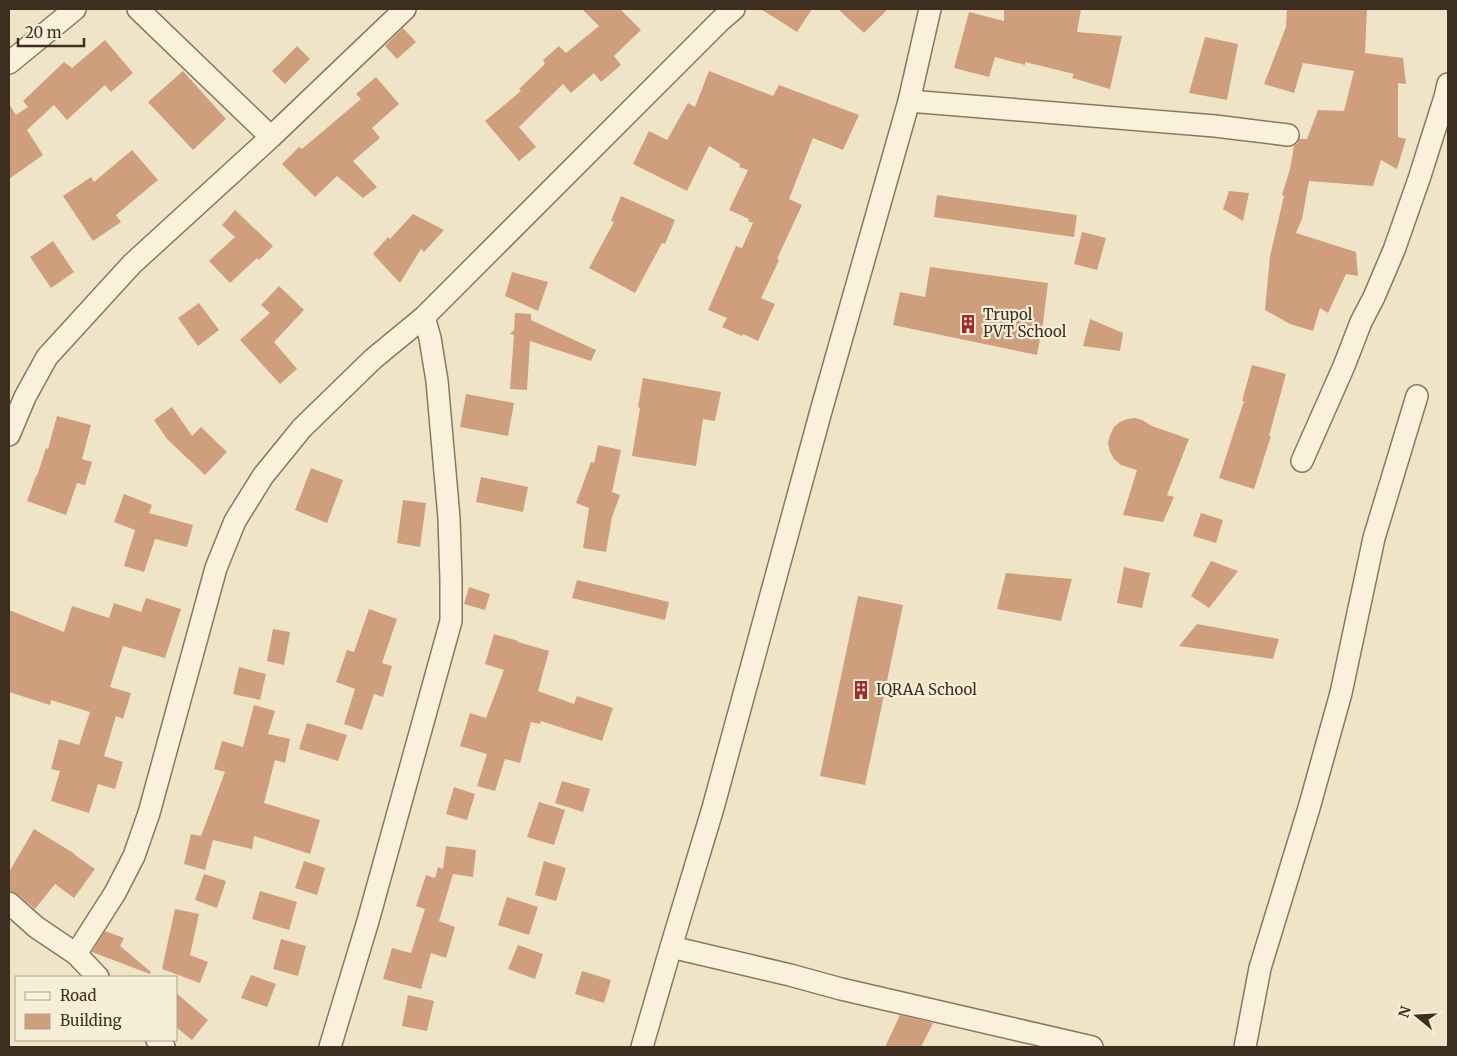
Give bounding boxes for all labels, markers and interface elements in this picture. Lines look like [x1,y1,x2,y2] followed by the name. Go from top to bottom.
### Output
[18,15,84,47] scale bar
[25,23,62,42] text: 20 m
[983,305,1067,341] place label: Trupol PVT School
[957,313,979,335] building icon: Trupol PVT School
[850,679,872,701] building icon: IQRAA School
[876,680,977,699] place label: IQRAA School
[15,976,178,1041] legend
[60,986,96,1005] text: Road
[1392,991,1442,1041] north arrow
[1394,1004,1415,1020] text: N
[60,1011,122,1030] text: Building

